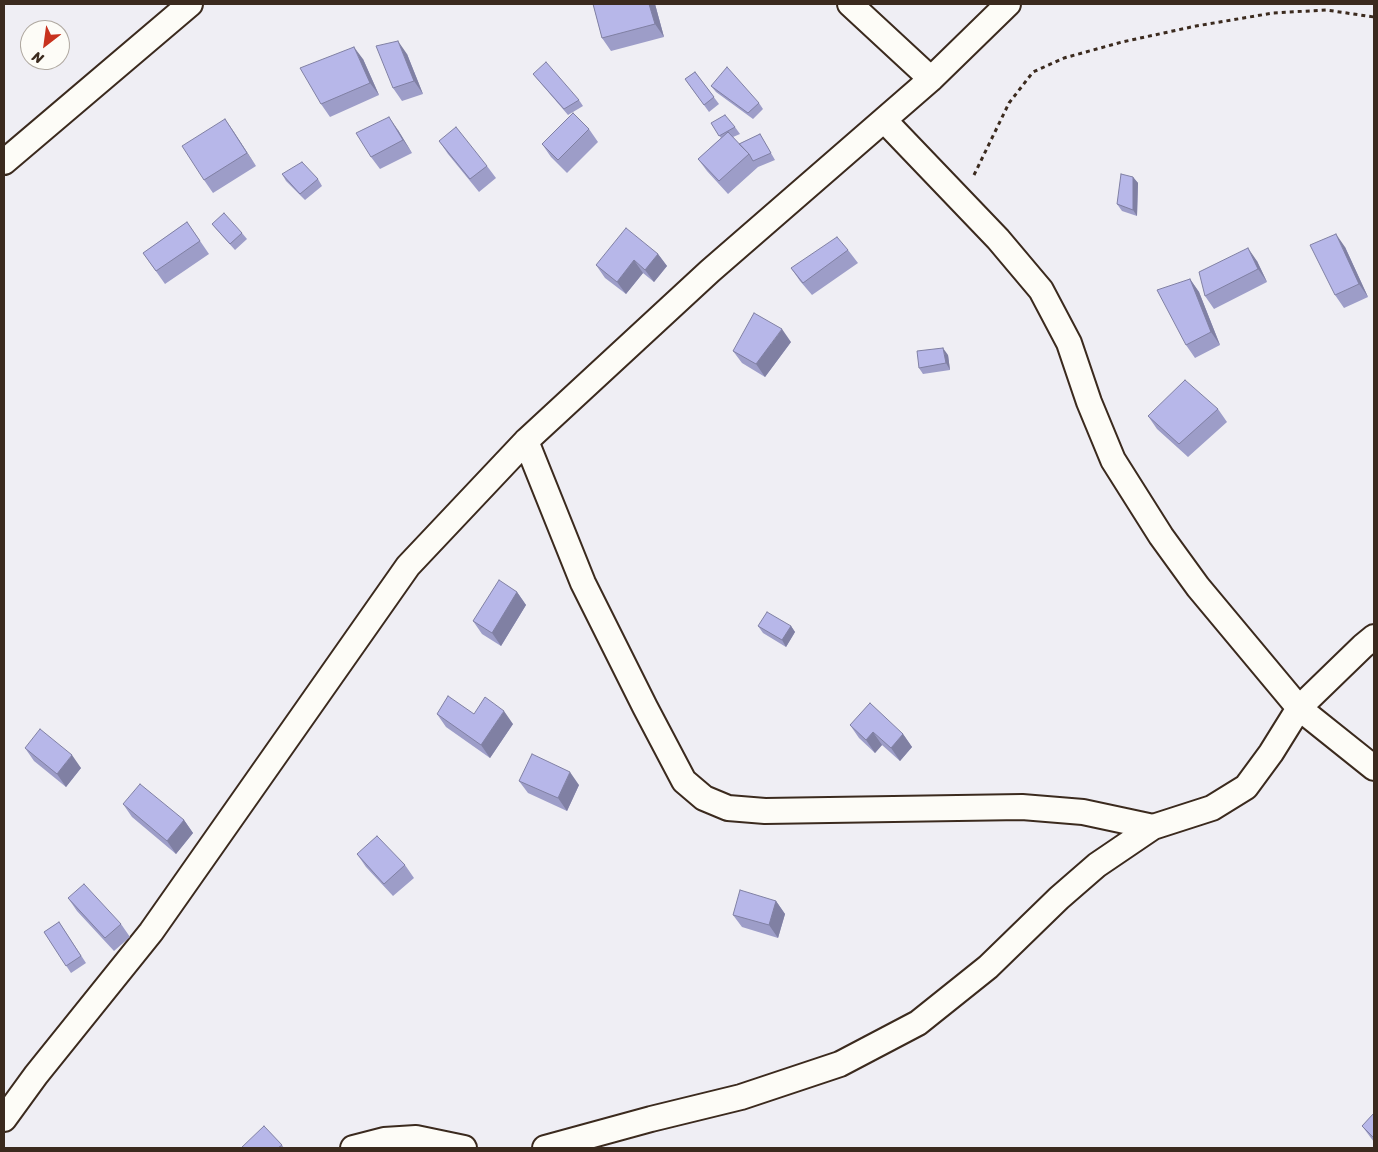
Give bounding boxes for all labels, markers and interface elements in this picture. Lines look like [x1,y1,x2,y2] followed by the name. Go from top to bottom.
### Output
[20,20,70,70] north arrow
[27,44,48,71] text: N

